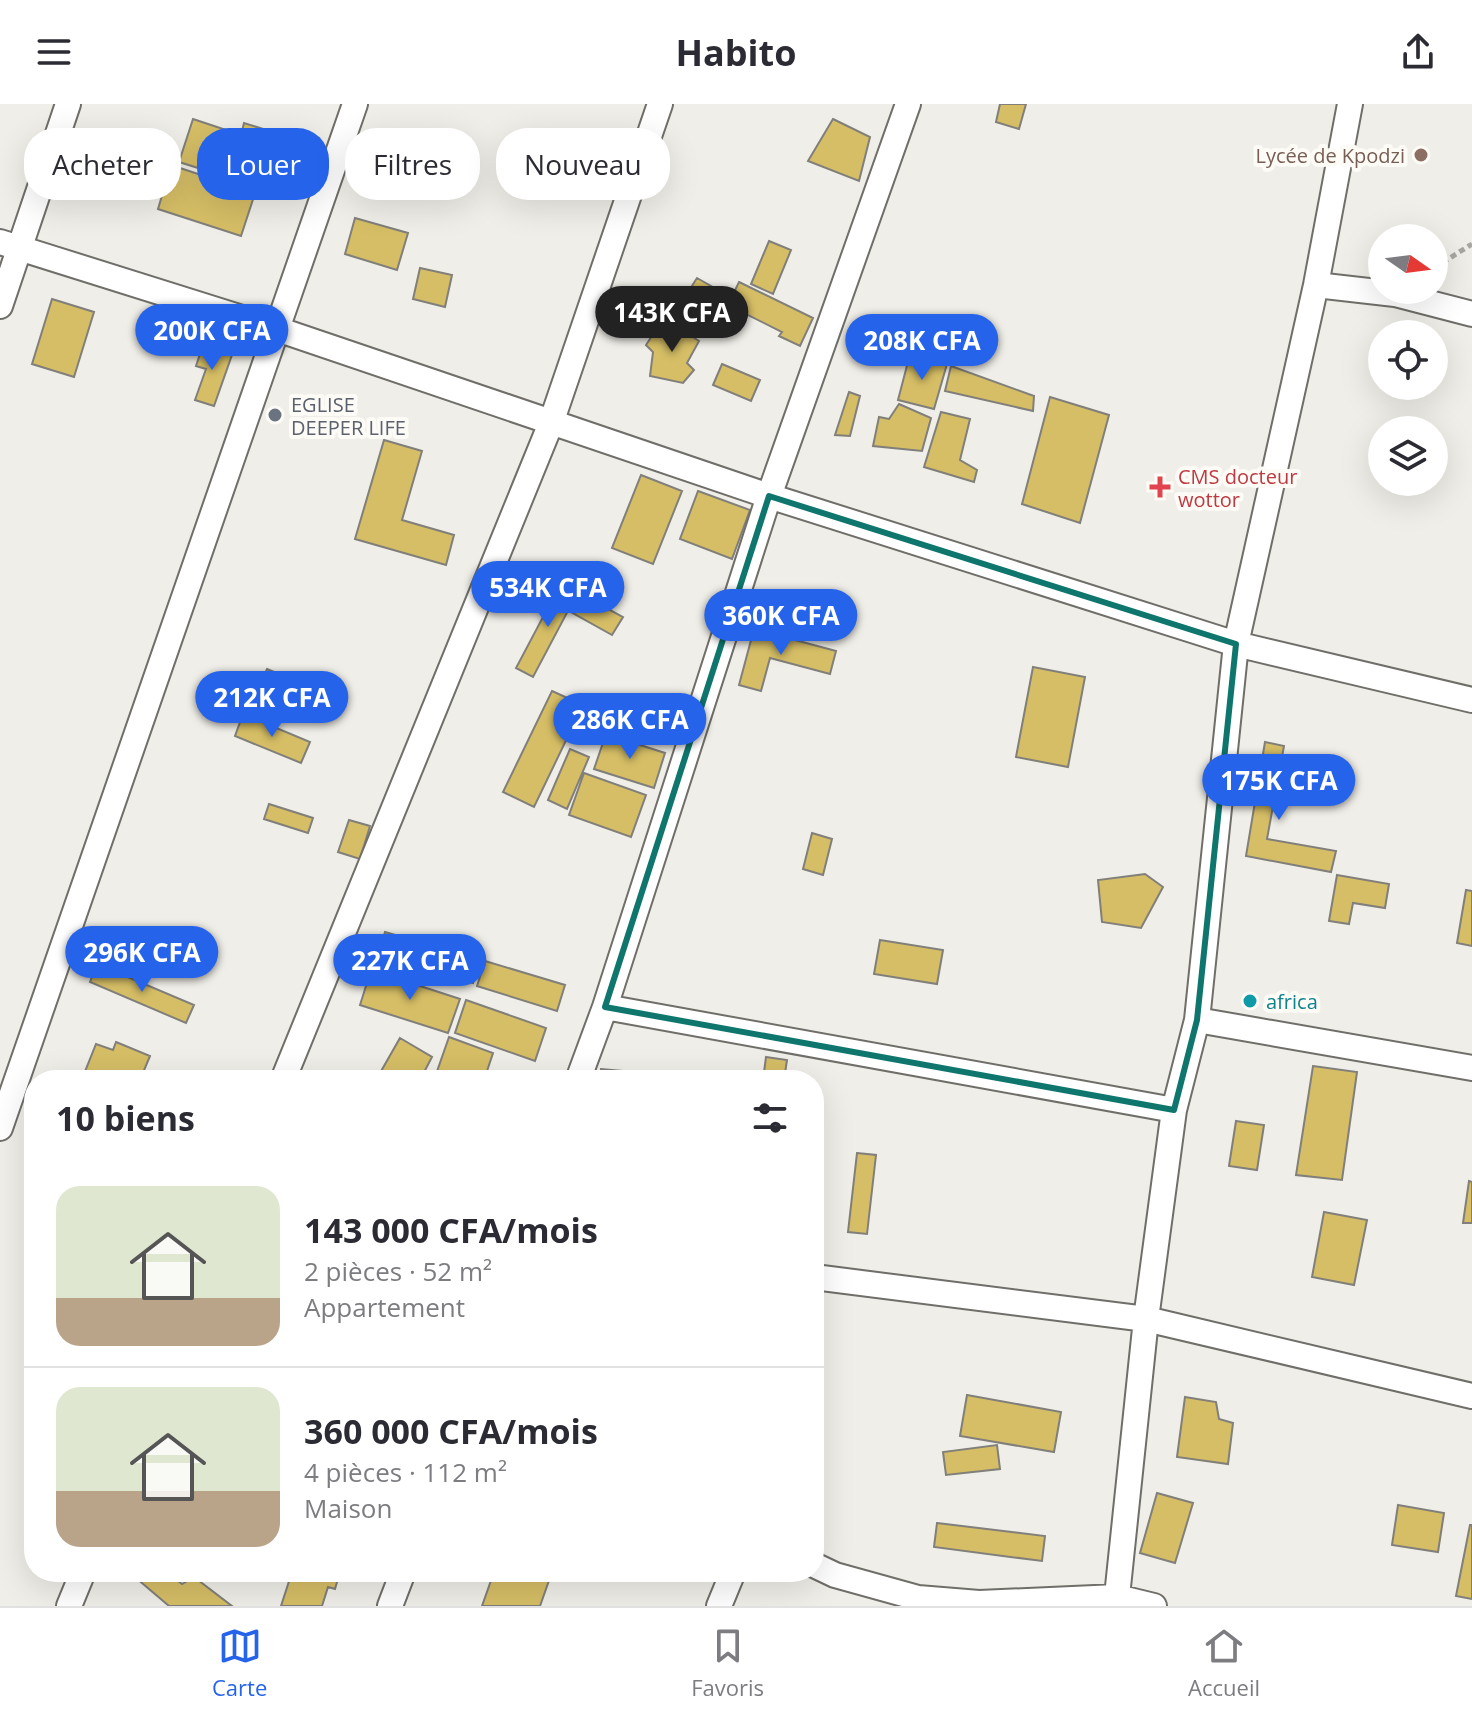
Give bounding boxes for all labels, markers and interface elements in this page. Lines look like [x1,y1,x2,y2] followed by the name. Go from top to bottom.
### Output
[676,28,796,77] text: Habito
[32,30,76,74] icon: menu
[1396,30,1440,74] icon: share
[24,128,181,200] chip: Acheter
[197,128,329,200] chip: Louer
[345,128,480,200] chip: Filtres
[496,128,670,200] chip: Nouveau
[1255,142,1405,169] place label: Lycée de Kpodzi
[1412,146,1430,164] marker: Lycée de Kpodzi
[1368,224,1448,304] north arrow
[1368,224,1448,496] map controls
[589,286,755,354] pin: 143K CFA
[613,294,731,330] text: 143K CFA
[129,304,295,372] pin: 200K CFA
[153,312,271,348] text: 200K CFA
[839,314,1005,382] pin: 208K CFA
[1368,320,1448,400] button: locate
[863,322,981,358] text: 208K CFA
[291,391,406,441] place label: EGLISE DEEPER LIFE
[266,406,284,424] marker: EGLISE DEEPER LIFE
[1368,416,1448,496] button: layers
[1178,463,1297,513] place label: CMS docteur wottor
[1149,476,1171,498] marker: CMS docteur wottor
[465,561,631,629] pin: 534K CFA
[489,569,607,605] text: 534K CFA
[698,589,864,657] pin: 360K CFA
[722,597,840,633] text: 360K CFA
[189,671,355,739] pin: 212K CFA
[213,679,331,715] text: 212K CFA
[547,693,713,761] pin: 286K CFA
[571,701,689,737] text: 286K CFA
[1196,754,1362,822] pin: 175K CFA
[1220,762,1338,798] text: 175K CFA
[59,926,225,994] pin: 296K CFA
[83,934,201,970] text: 296K CFA
[327,934,493,1002] pin: 227K CFA
[351,942,469,978] text: 227K CFA
[1266,988,1318,1015] place label: africa
[1241,992,1259,1010] marker: africa
[56,1095,195,1141] text: 10 biens
[748,1096,792,1140] icon: filters
[304,1207,598,1253] text: 143 000 CFA/mois
[120,1218,216,1314] icon: home
[304,1253,492,1289] text: 2 pièces · 52 m²
[304,1289,465,1325] text: Appartement
[304,1408,598,1454] text: 360 000 CFA/mois
[120,1419,216,1515] icon: home
[304,1454,507,1490] text: 4 pièces · 112 m²
[304,1490,392,1526] text: Maison
[212,1624,267,1702] tab: Carte
[691,1624,764,1702] tab: Favoris
[1188,1624,1260,1702] tab: Accueil

